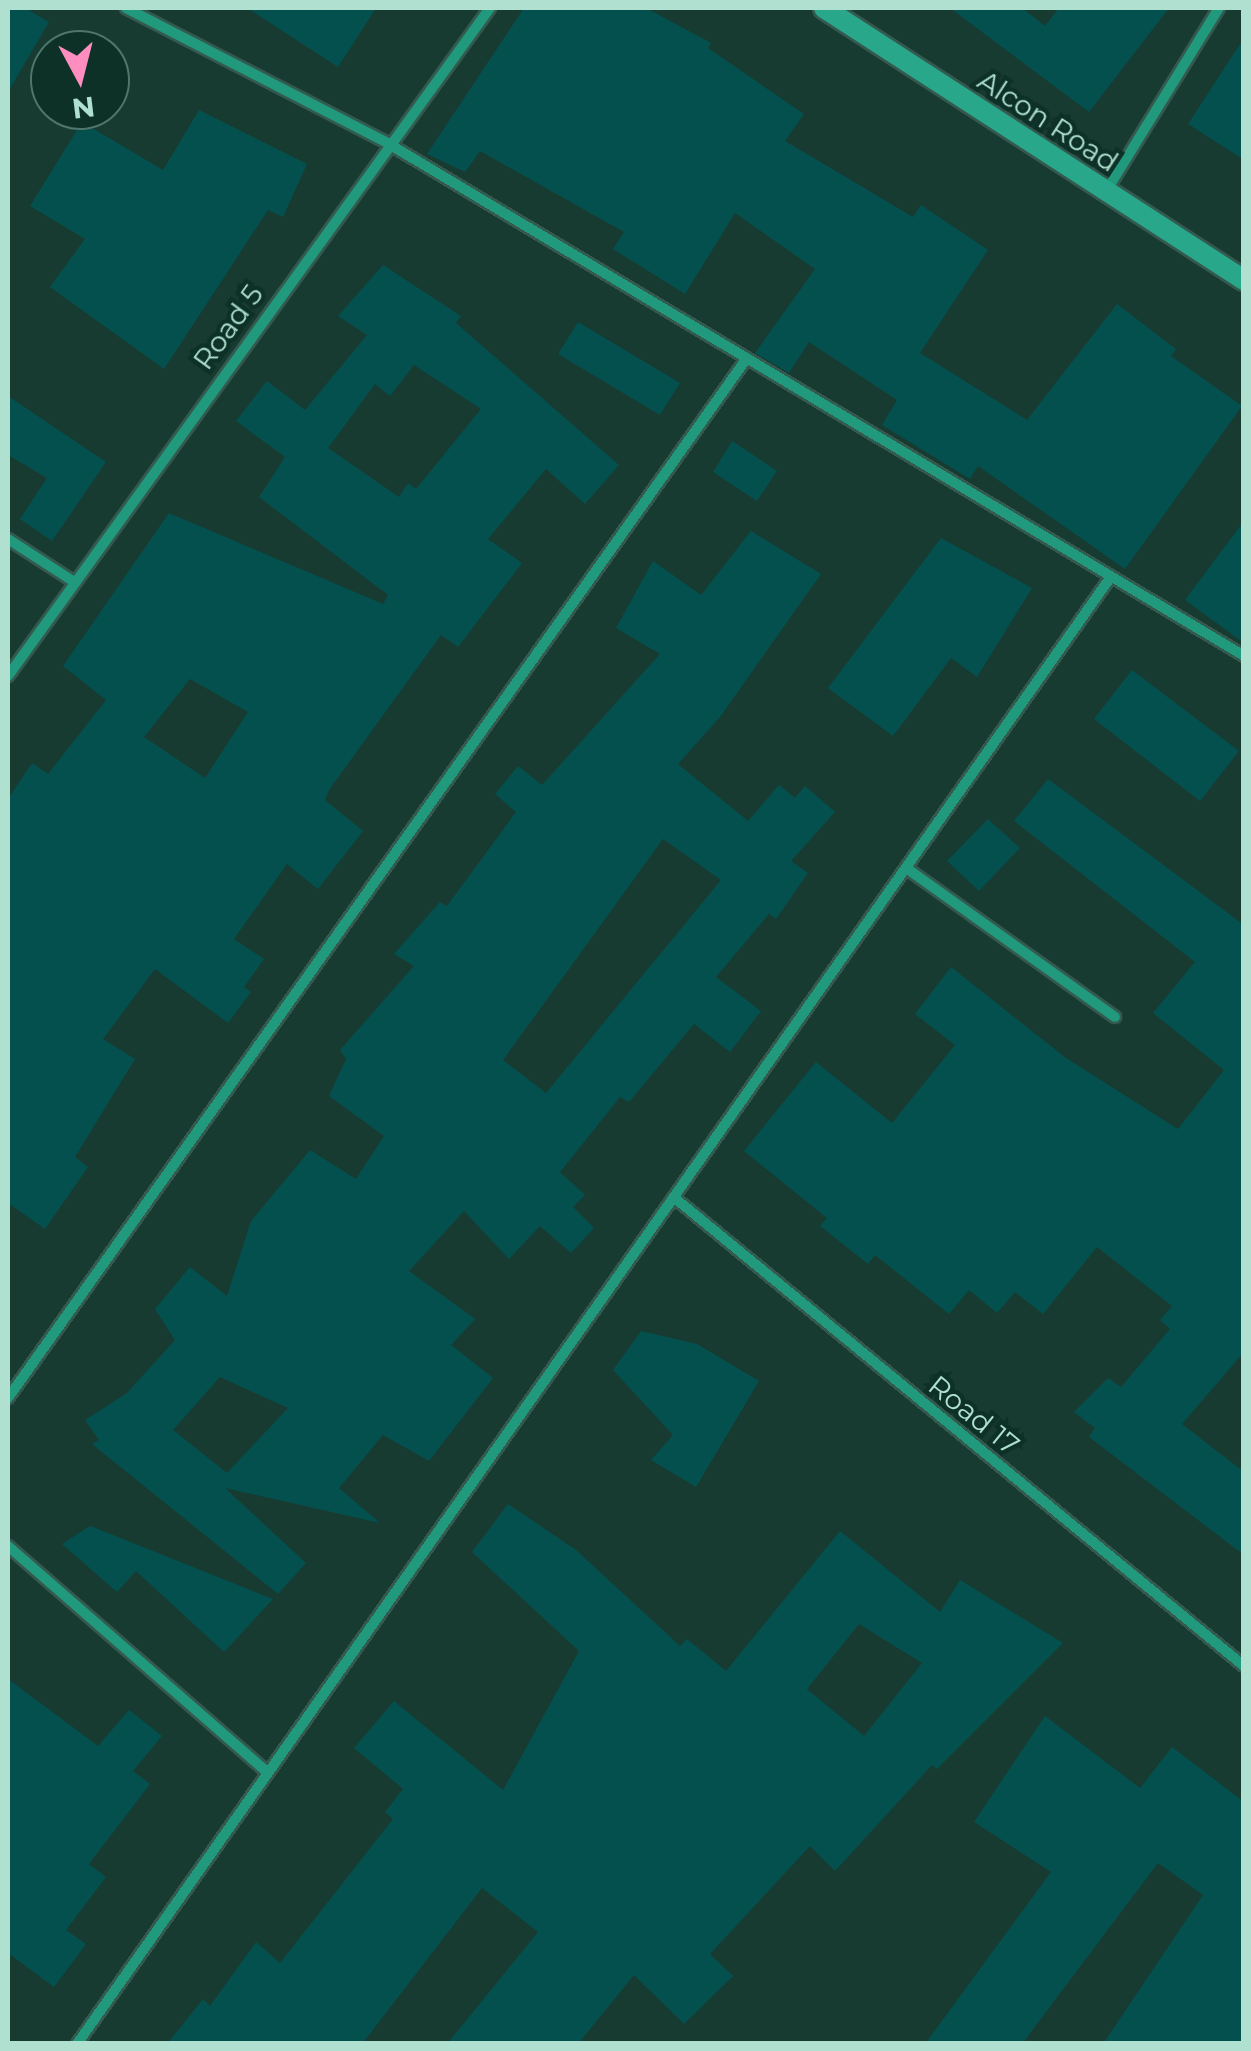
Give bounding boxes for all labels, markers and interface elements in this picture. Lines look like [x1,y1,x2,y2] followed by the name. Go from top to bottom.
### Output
[30,30,130,130] north arrow
[972,63,1124,179] street label: Alcon Road
[70,90,97,126] text: N
[186,278,270,376] street label: Road 5
[922,1368,1026,1462] street label: Road 17

